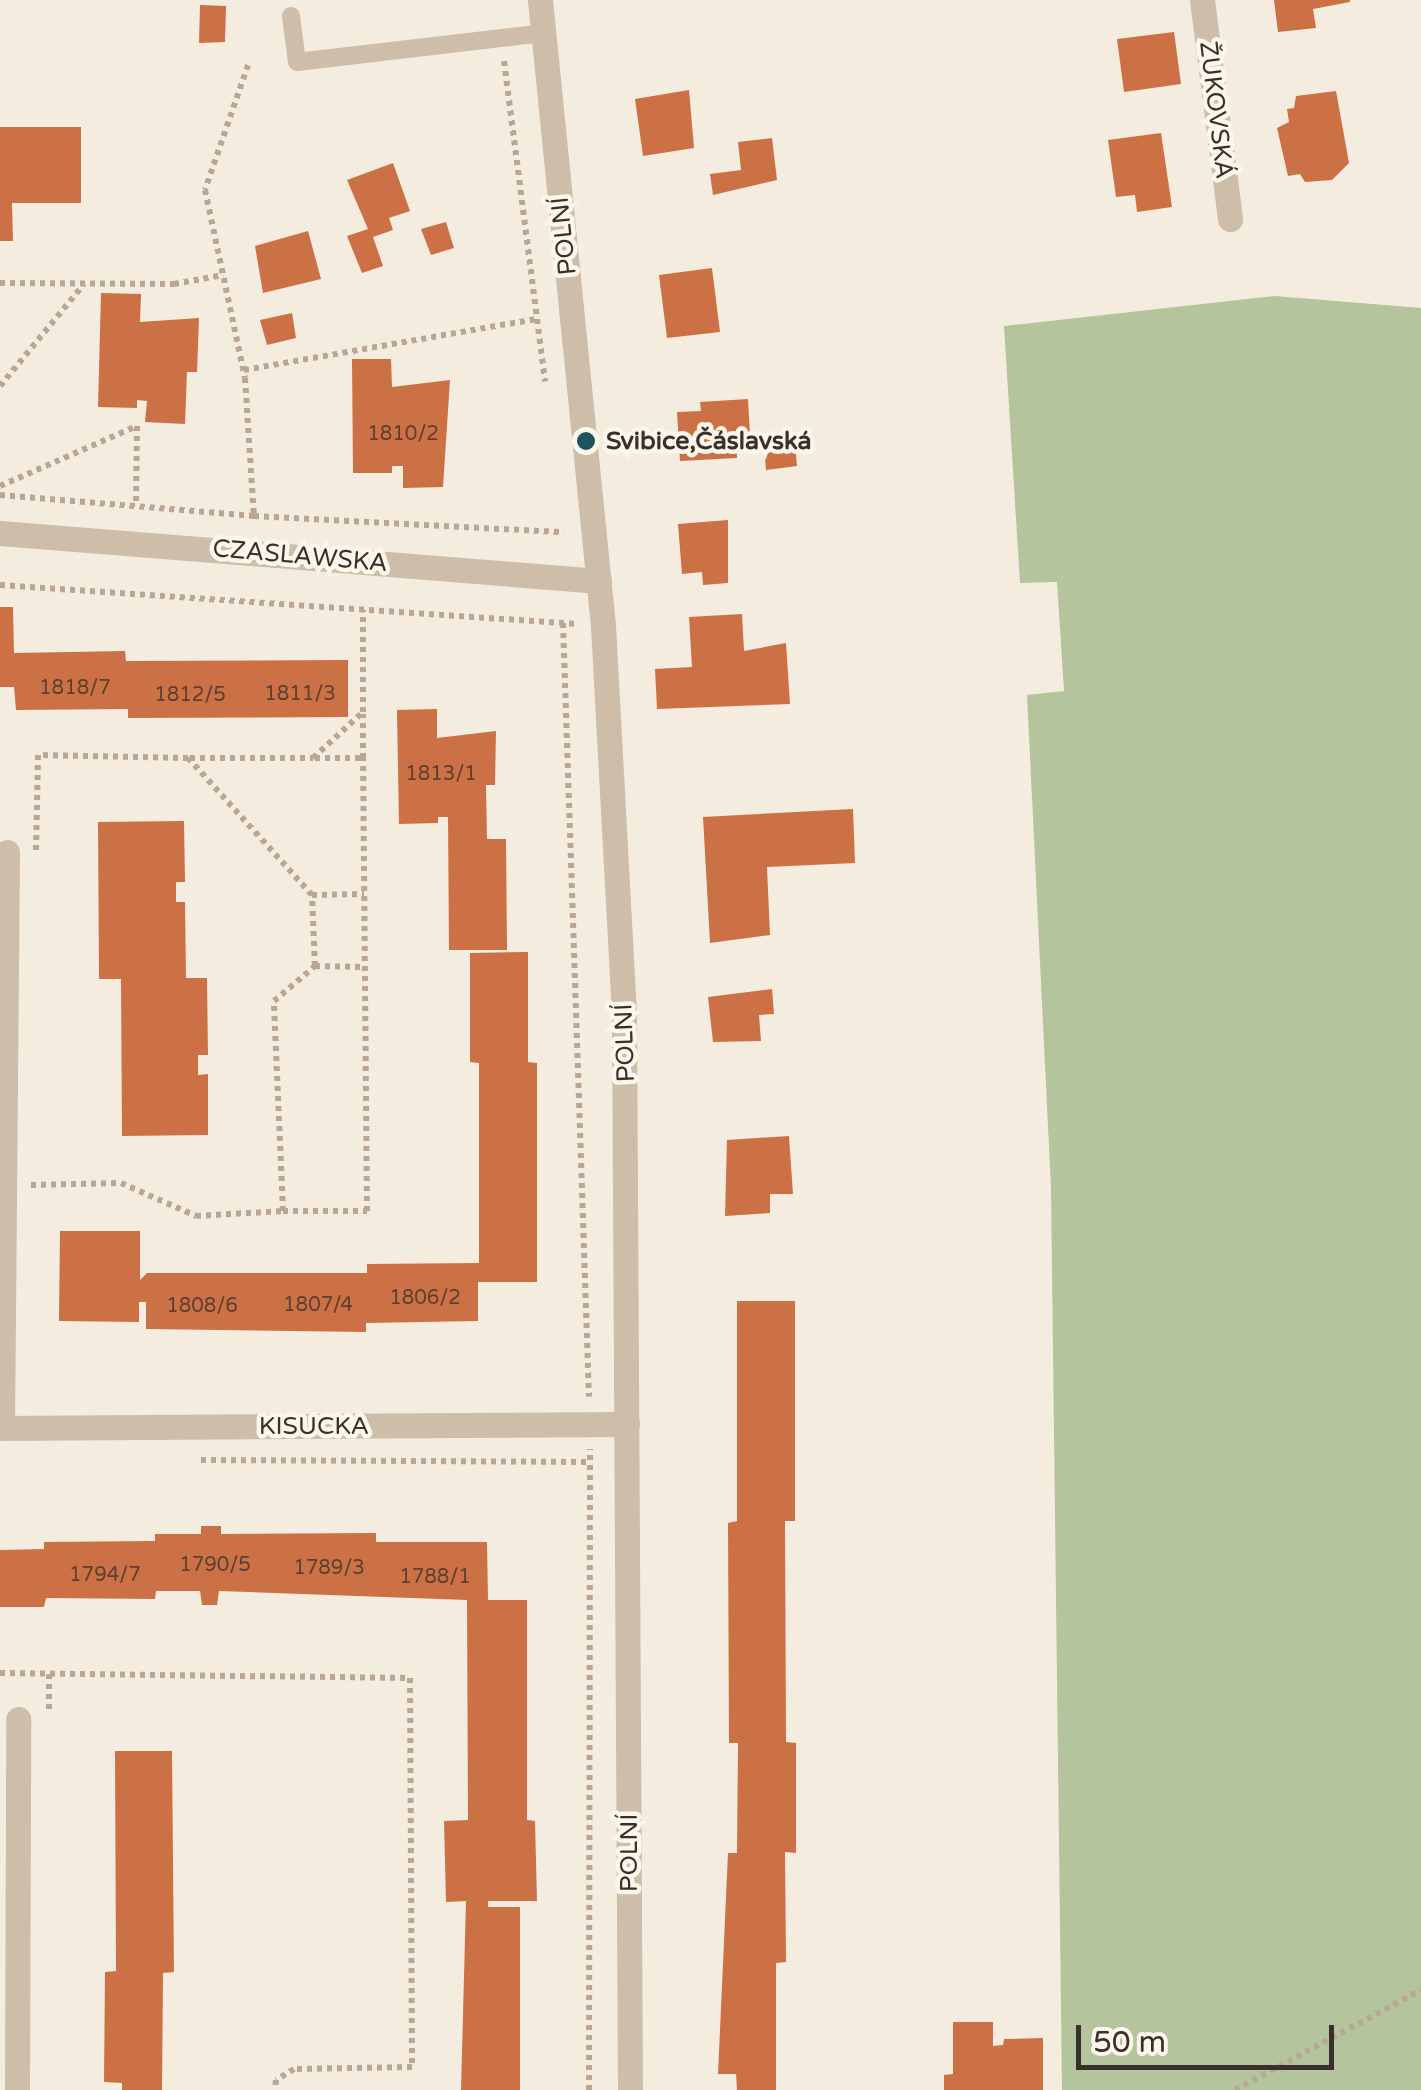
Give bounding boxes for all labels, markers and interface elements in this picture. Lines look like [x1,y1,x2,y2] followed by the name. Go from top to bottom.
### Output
[1193,40,1239,180] street label: ŽUKOVSKÁ
[545,195,583,277] street label: POLNÍ
[367,422,439,446] house number: 1810/2
[606,426,811,456] place label: Svibice,Čáslavská
[575,430,597,452] marker: Svibice,Čáslavská
[211,533,389,579] street label: CZASLAWSKA
[39,676,111,700] house number: 1818/7
[264,682,336,706] house number: 1811/3
[154,683,226,707] house number: 1812/5
[405,762,477,786] house number: 1813/1
[609,1003,641,1083] street label: POLNÍ
[389,1286,461,1310] house number: 1806/2
[283,1293,353,1317] house number: 1807/4
[166,1294,238,1318] house number: 1808/6
[259,1411,369,1441] street label: KISUCKA
[179,1553,251,1577] house number: 1790/5
[293,1556,365,1580] house number: 1789/3
[69,1563,141,1587] house number: 1794/7
[399,1565,471,1589] house number: 1788/1
[614,1814,644,1892] street label: POLNÍ
[1081,2005,1338,2067] scale bar
[1093,2024,1166,2061] text: 50 m

